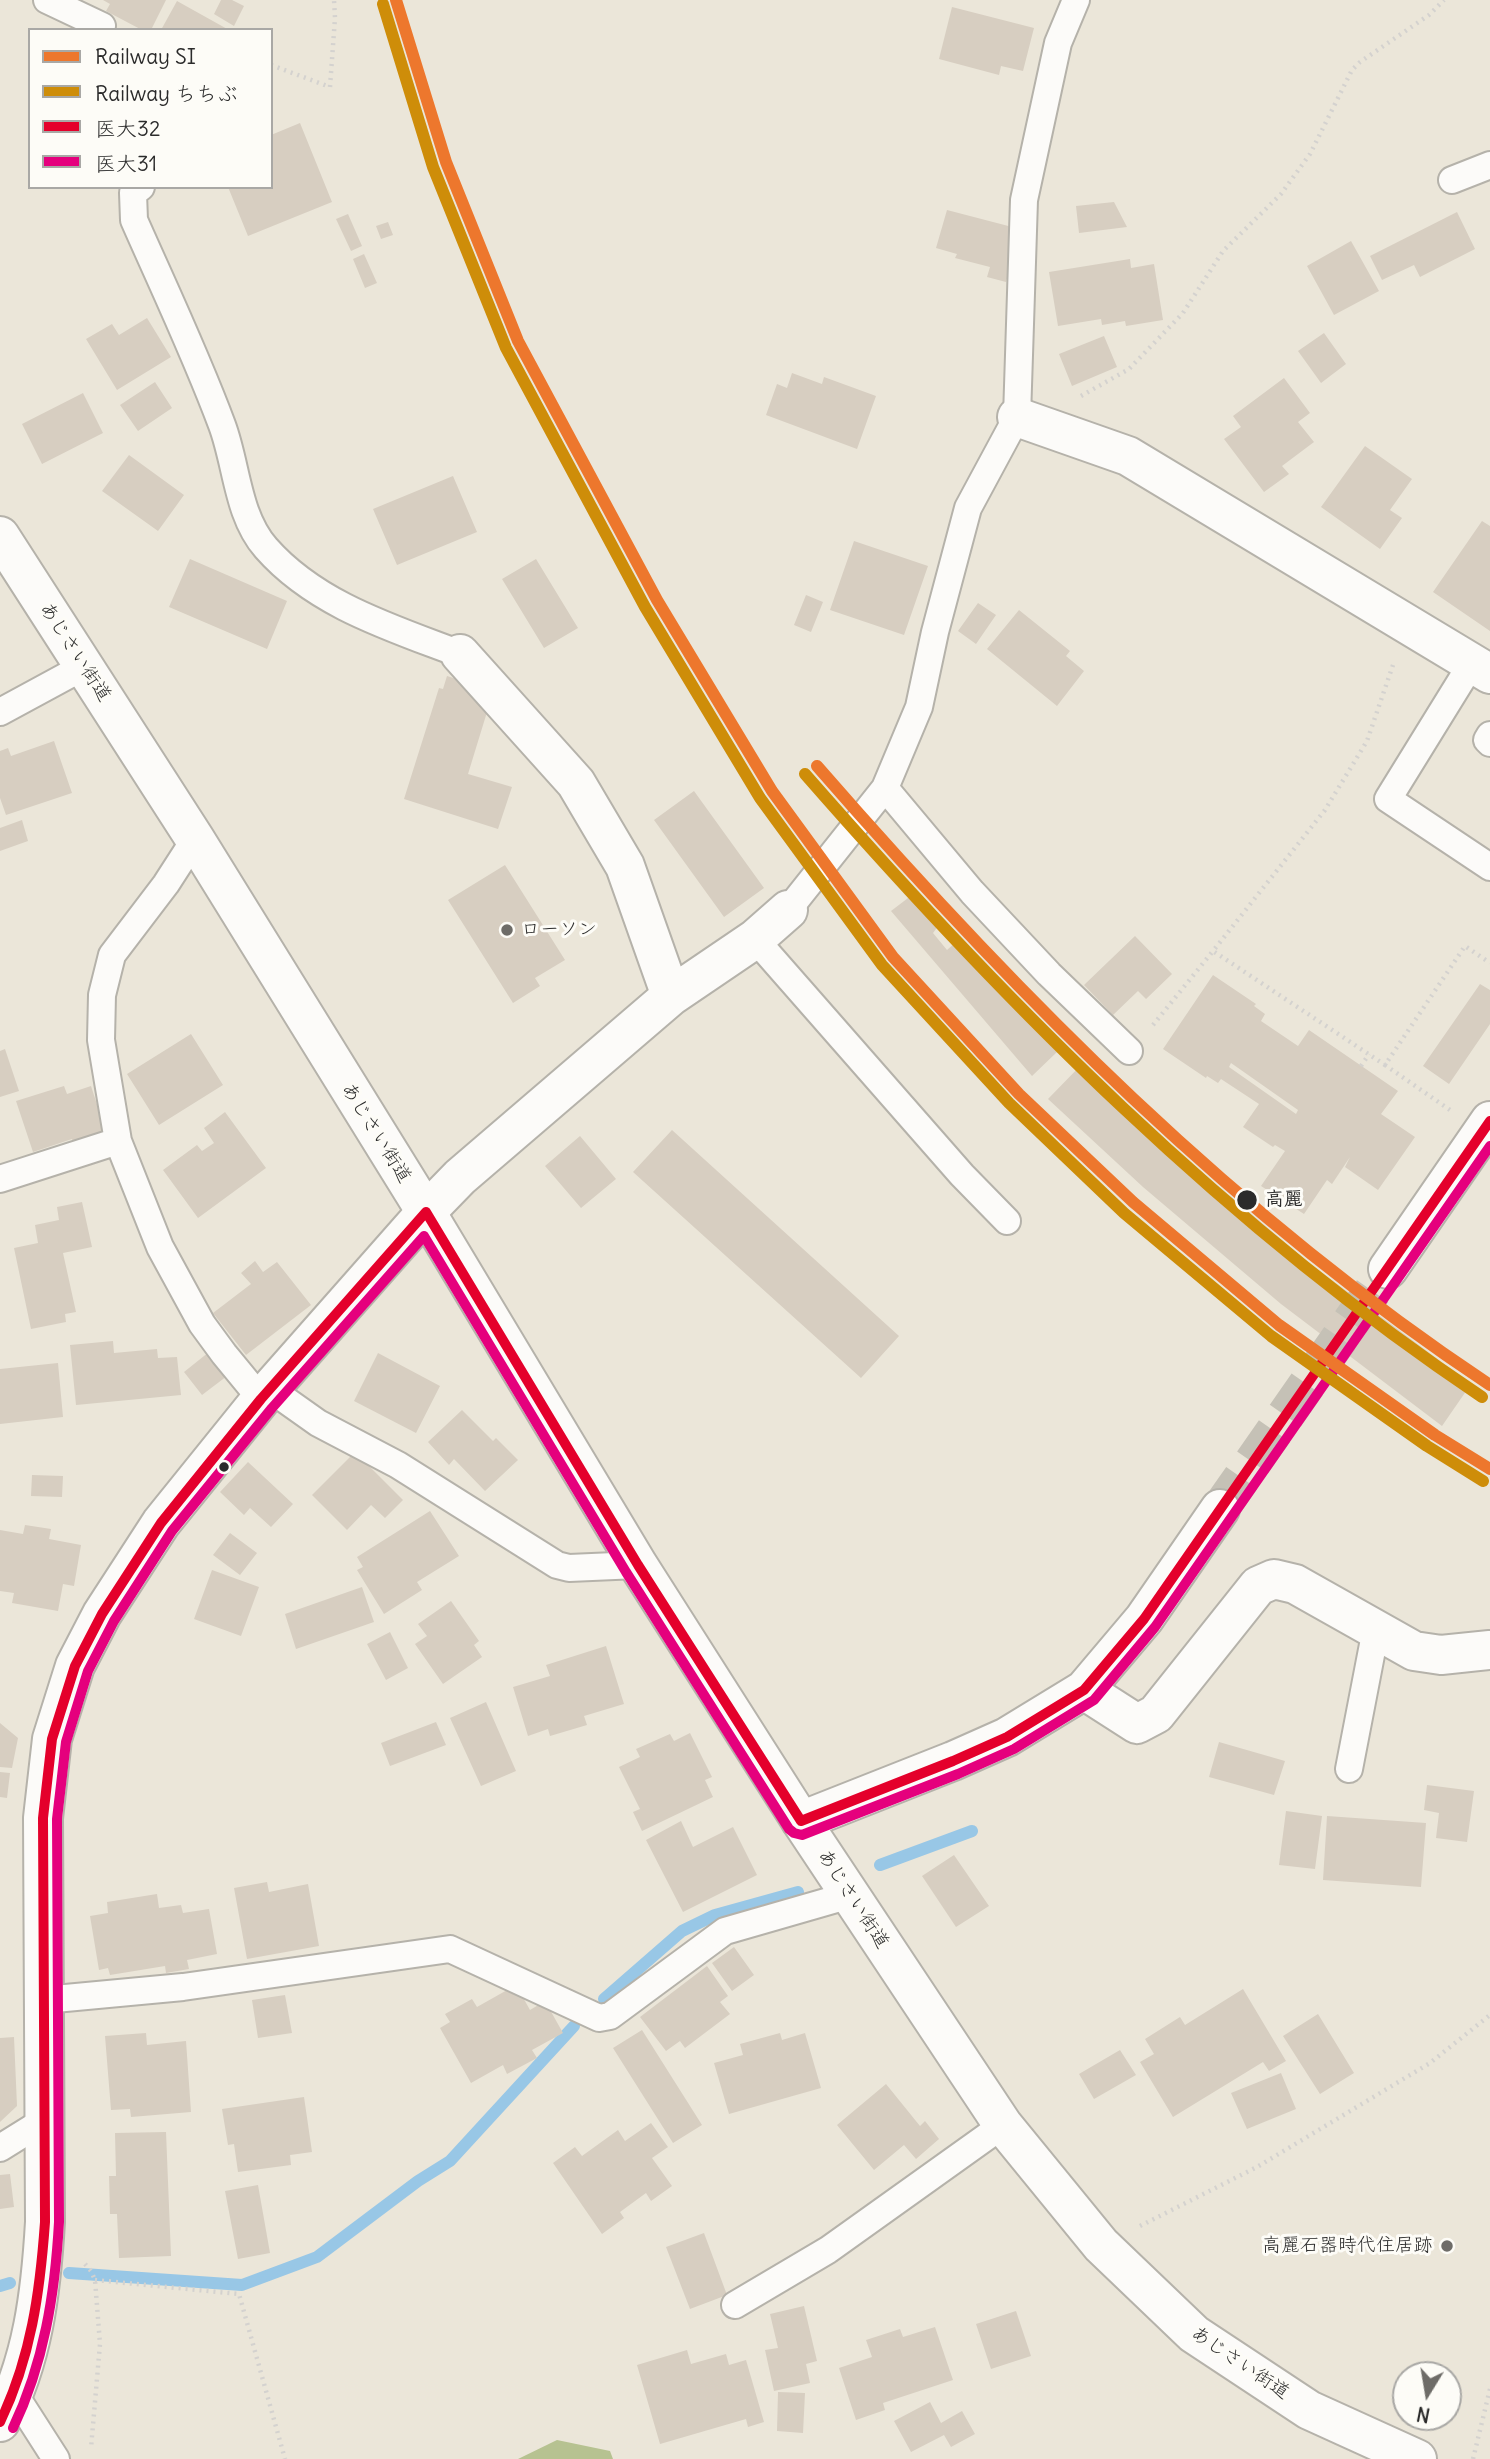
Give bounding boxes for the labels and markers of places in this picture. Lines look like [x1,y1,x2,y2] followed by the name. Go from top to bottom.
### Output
[521,919,597,941] place label: ローソン
[499,922,515,938] marker: ローソン
[1235,1188,1259,1212] marker: 高麗
[1265,1189,1303,1211] place label: 高麗
[217,1460,231,1474] unlabelled marker
[1262,2235,1433,2257] place label: 高麗石器時代住居跡
[1439,2238,1455,2254] marker: 高麗石器時代住居跡

